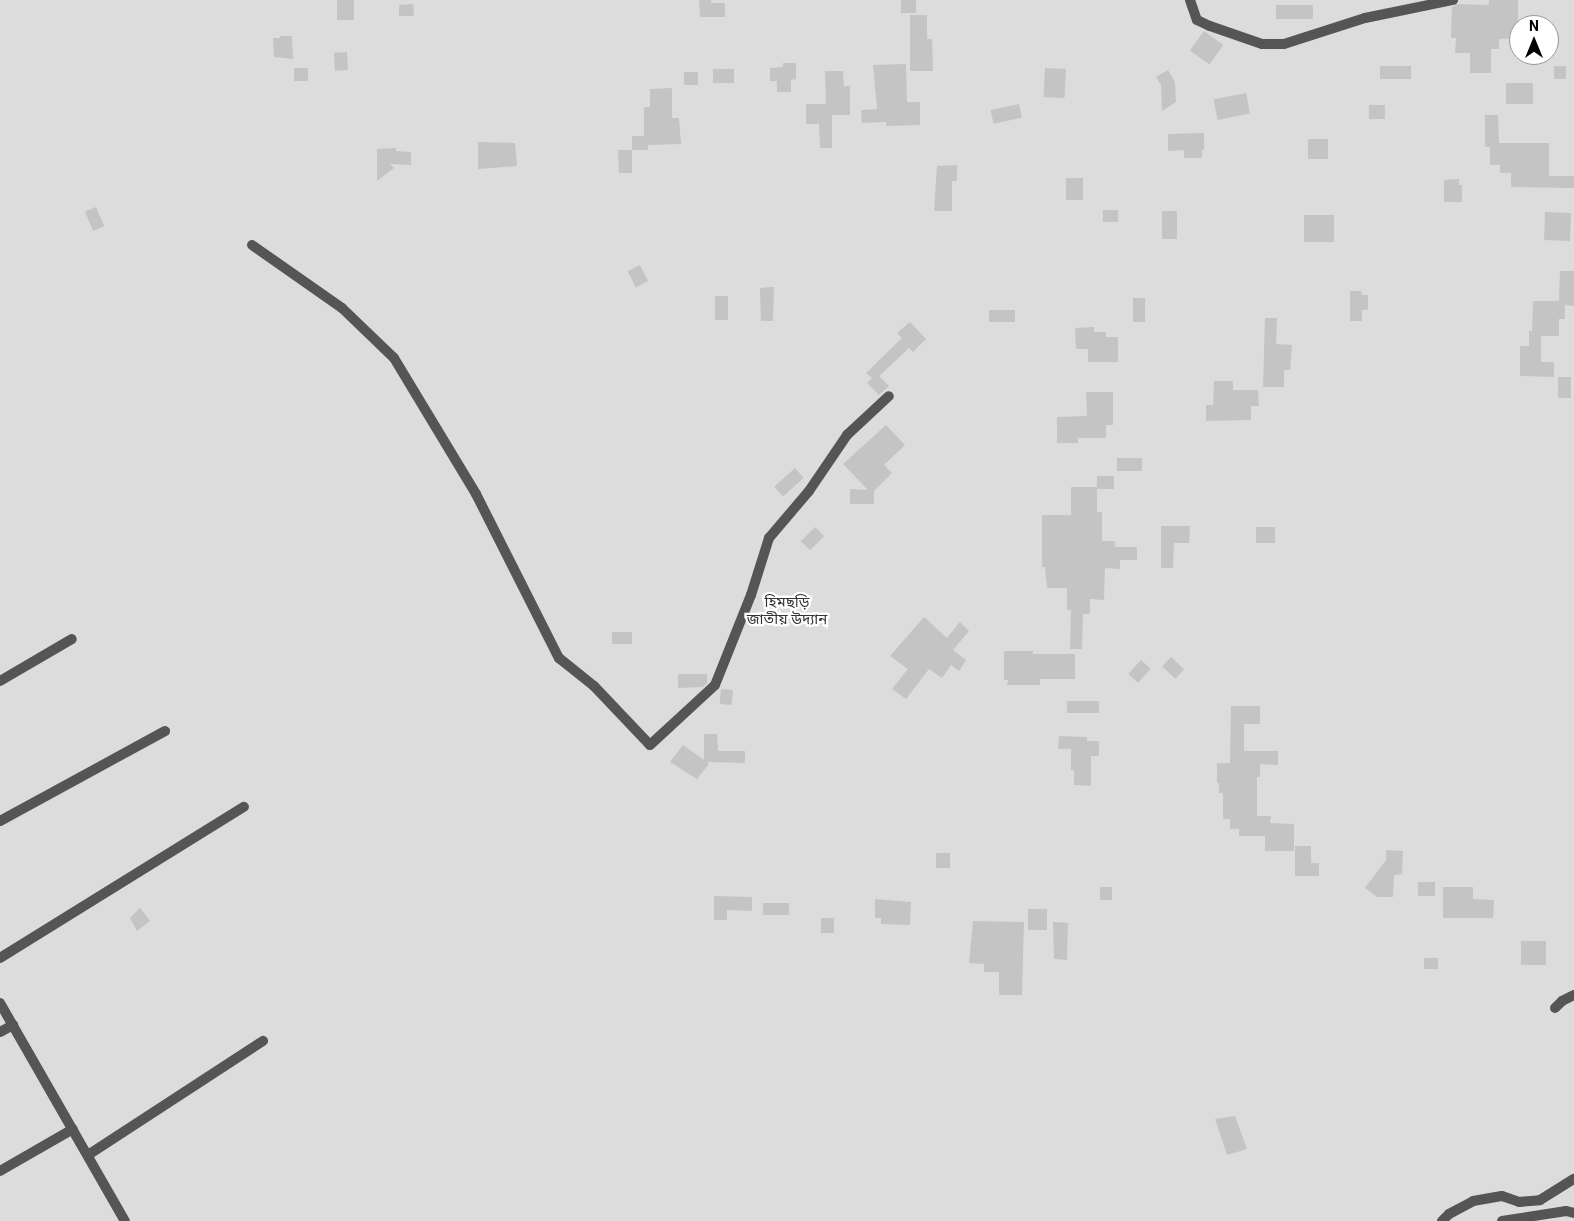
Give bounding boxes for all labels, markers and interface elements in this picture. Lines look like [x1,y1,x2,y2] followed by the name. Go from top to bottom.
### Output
[1509,15,1559,65] north arrow
[1529,18,1539,34] text: N
[747,593,827,628] park label: হিমছড়ি জাতীয় উদ্যান

